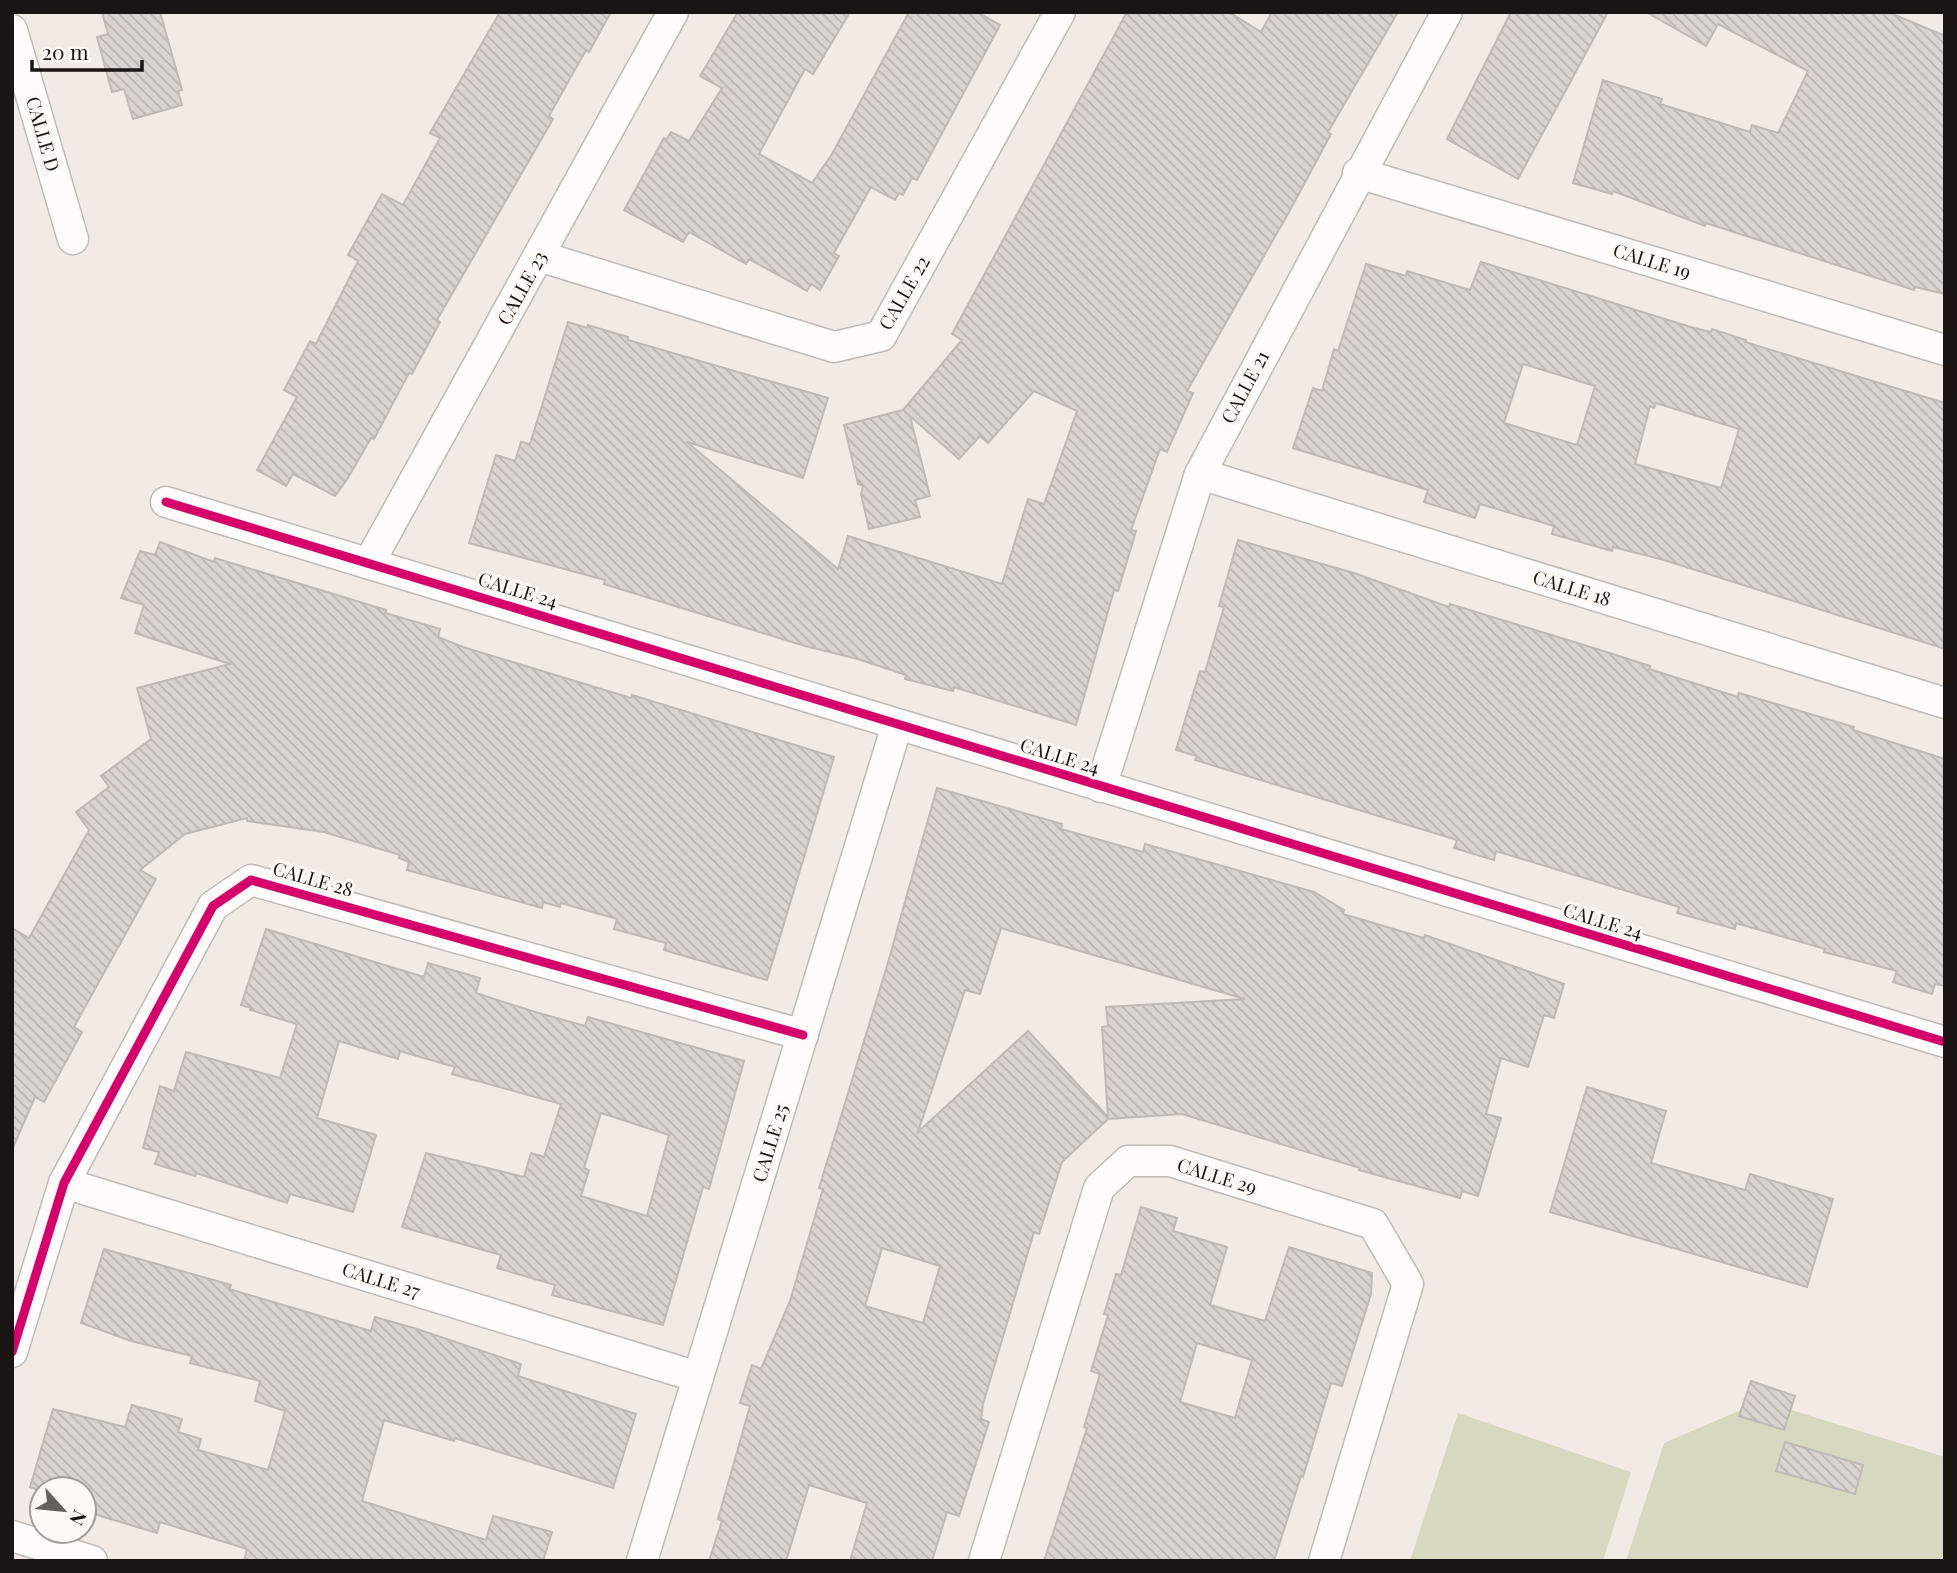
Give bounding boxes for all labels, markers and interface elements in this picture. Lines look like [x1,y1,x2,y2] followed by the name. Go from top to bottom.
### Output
[32,28,142,72] scale bar
[42,37,89,65] text: 20 m
[21,93,67,174] street label: CALLE D
[1610,236,1694,284] street label: CALLE 19
[490,246,552,329] street label: CALLE 23
[871,251,935,334] street label: CALLE 22
[1214,345,1274,428] street label: CALLE 21
[1530,563,1614,611] street label: CALLE 18
[475,565,561,613] street label: CALLE 24
[1017,731,1103,779] street label: CALLE 24
[270,854,356,902] street label: CALLE 28
[1560,896,1646,944] street label: CALLE 24
[745,1100,793,1185] street label: CALLE 25
[1174,1151,1260,1199] street label: CALLE 29
[339,1255,424,1303] street label: CALLE 27
[28,1475,98,1545] north arrow
[64,1506,94,1530] text: N

